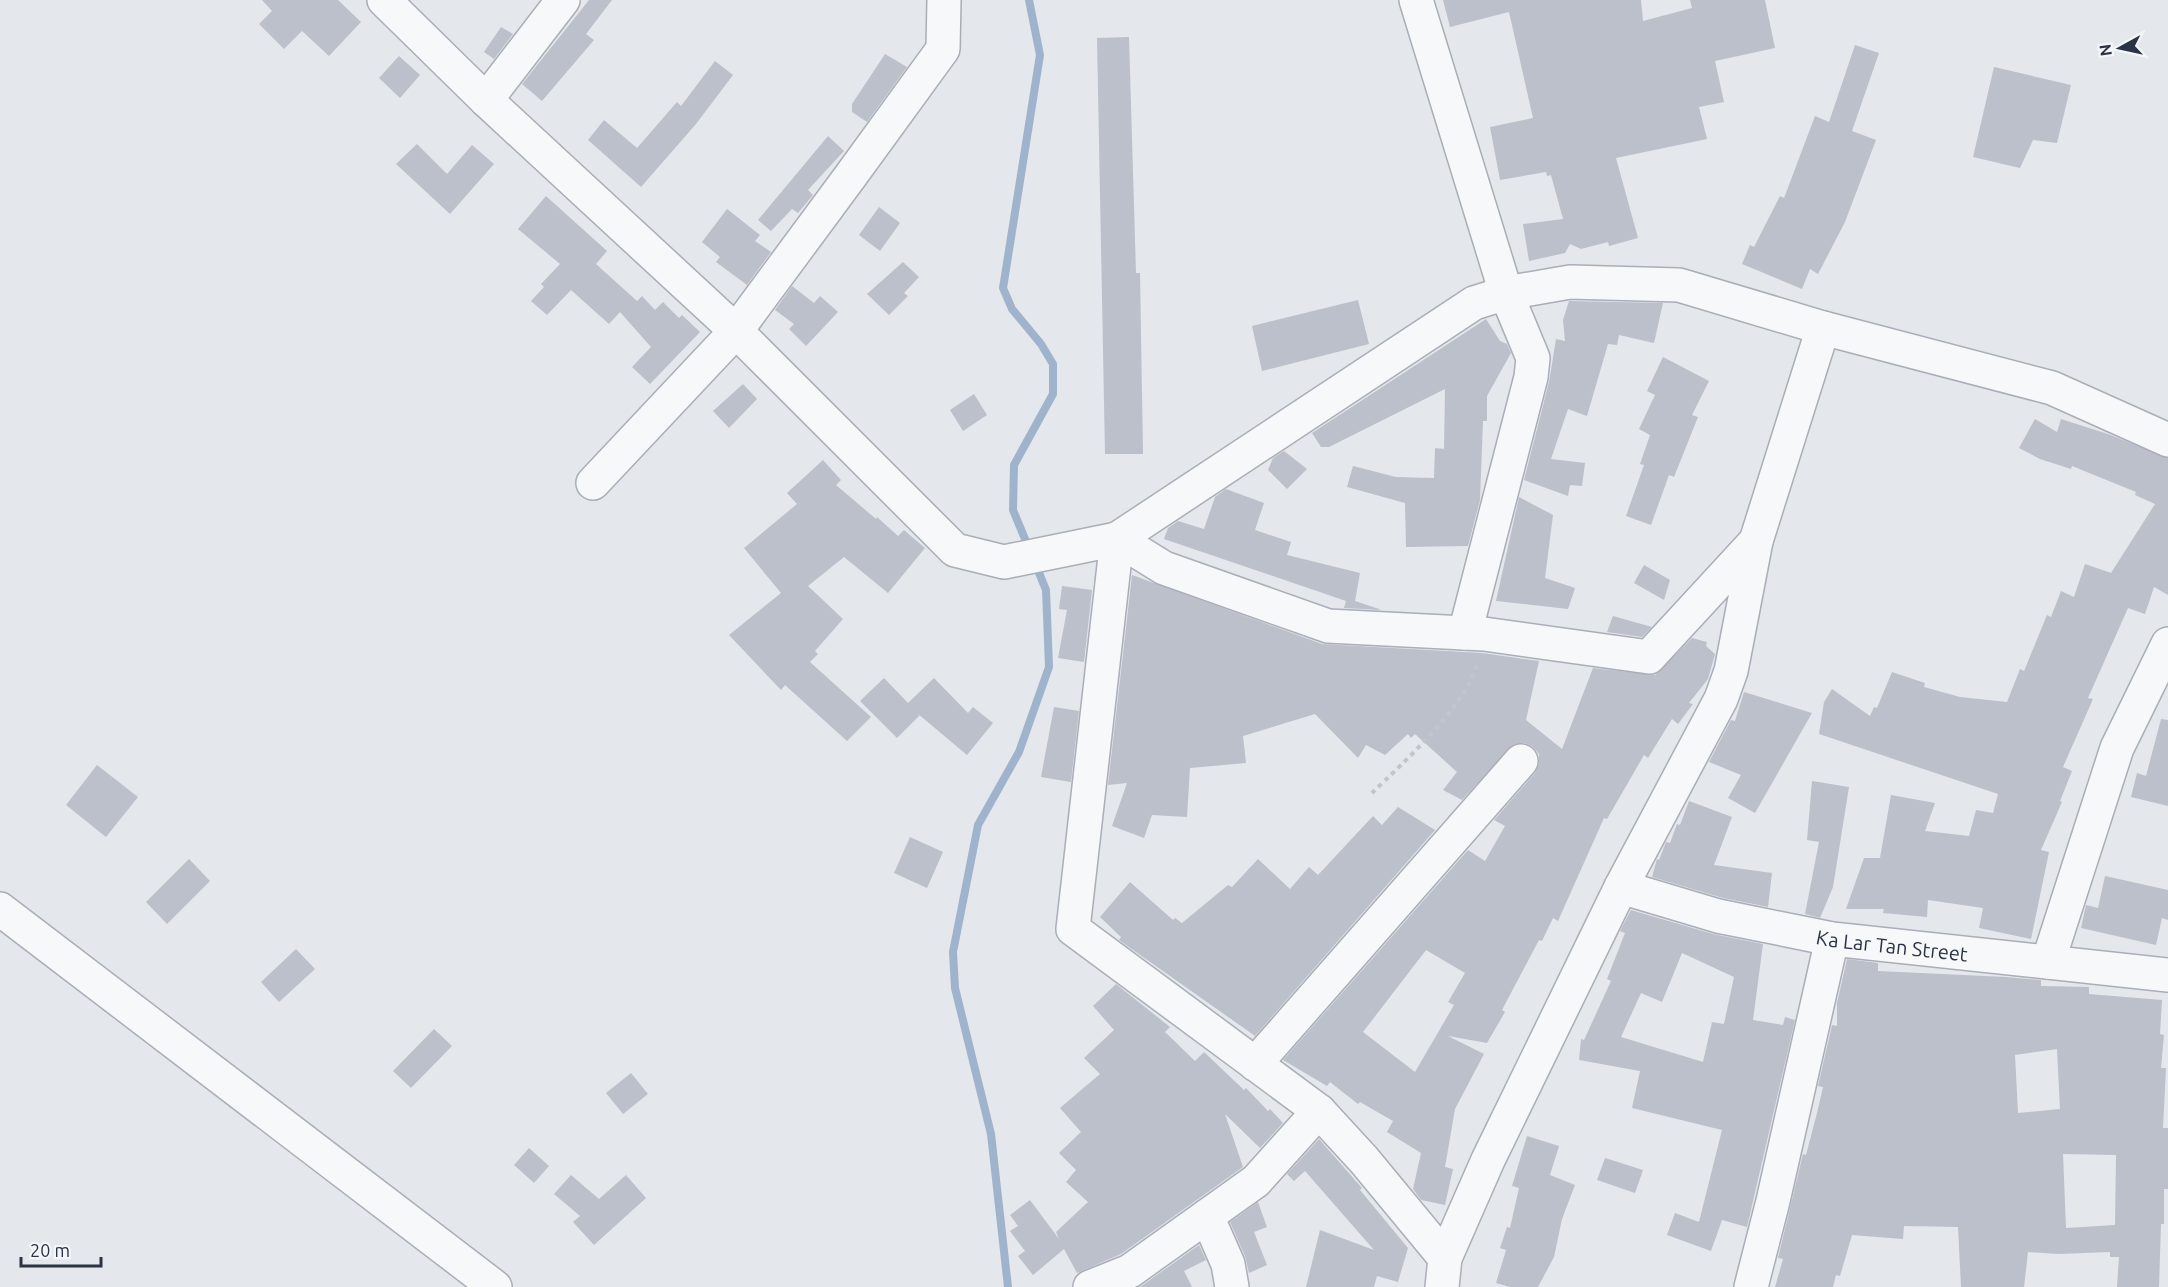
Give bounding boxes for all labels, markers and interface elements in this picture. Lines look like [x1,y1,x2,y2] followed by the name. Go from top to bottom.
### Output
[2090,18,2150,78] north arrow
[2095,43,2115,57] text: N
[1814,925,1969,965] street label: Ka Lar Tan Street
[21,1230,100,1268] scale bar
[30,1240,70,1260] text: 20 m

